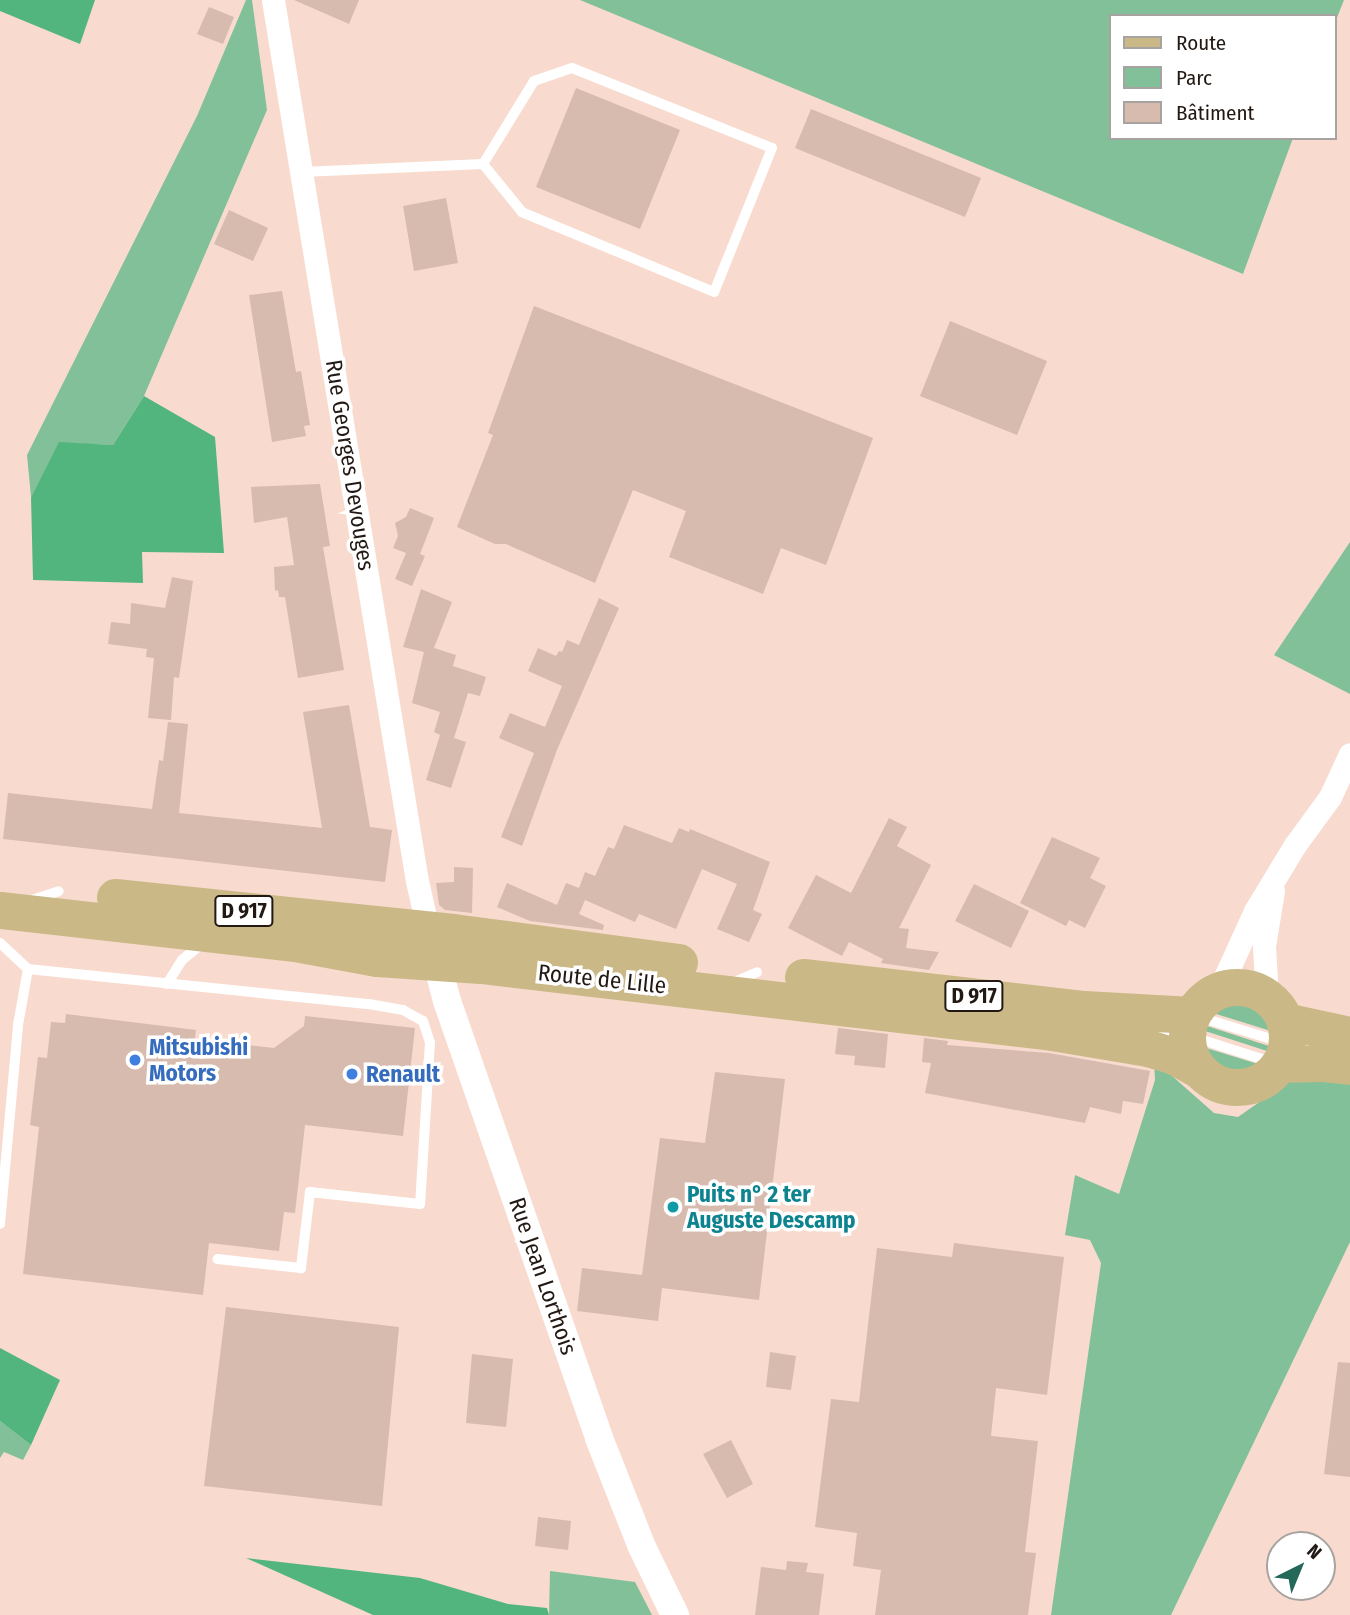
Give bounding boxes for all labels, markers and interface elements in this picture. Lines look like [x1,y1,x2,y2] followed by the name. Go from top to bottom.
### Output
[1108,14,1336,140] legend
[1176,30,1226,56] text: Route
[1176,65,1212,91] text: Parc
[1176,100,1254,126] text: Bâtiment
[320,358,380,572] street label: Rue Georges Devouges
[214,894,274,928] road number: D 917
[537,959,667,999] street label: Route de Lille
[944,978,1004,1014] road number: D 917
[149,1033,248,1087] place label: Mitsubishi Motors
[127,1052,143,1068] marker: Mitsubishi Motors
[366,1060,440,1088] place label: Renault
[344,1066,360,1082] marker: Renault
[687,1180,855,1234] place label: Puits n° 2 ter Auguste Descamp
[503,1194,583,1358] street label: Rue Jean Lorthois
[665,1199,681,1215] marker: Puits n° 2 ter Auguste Descamp
[1266,1531,1336,1601] north arrow
[1302,1539,1326,1564] text: N

